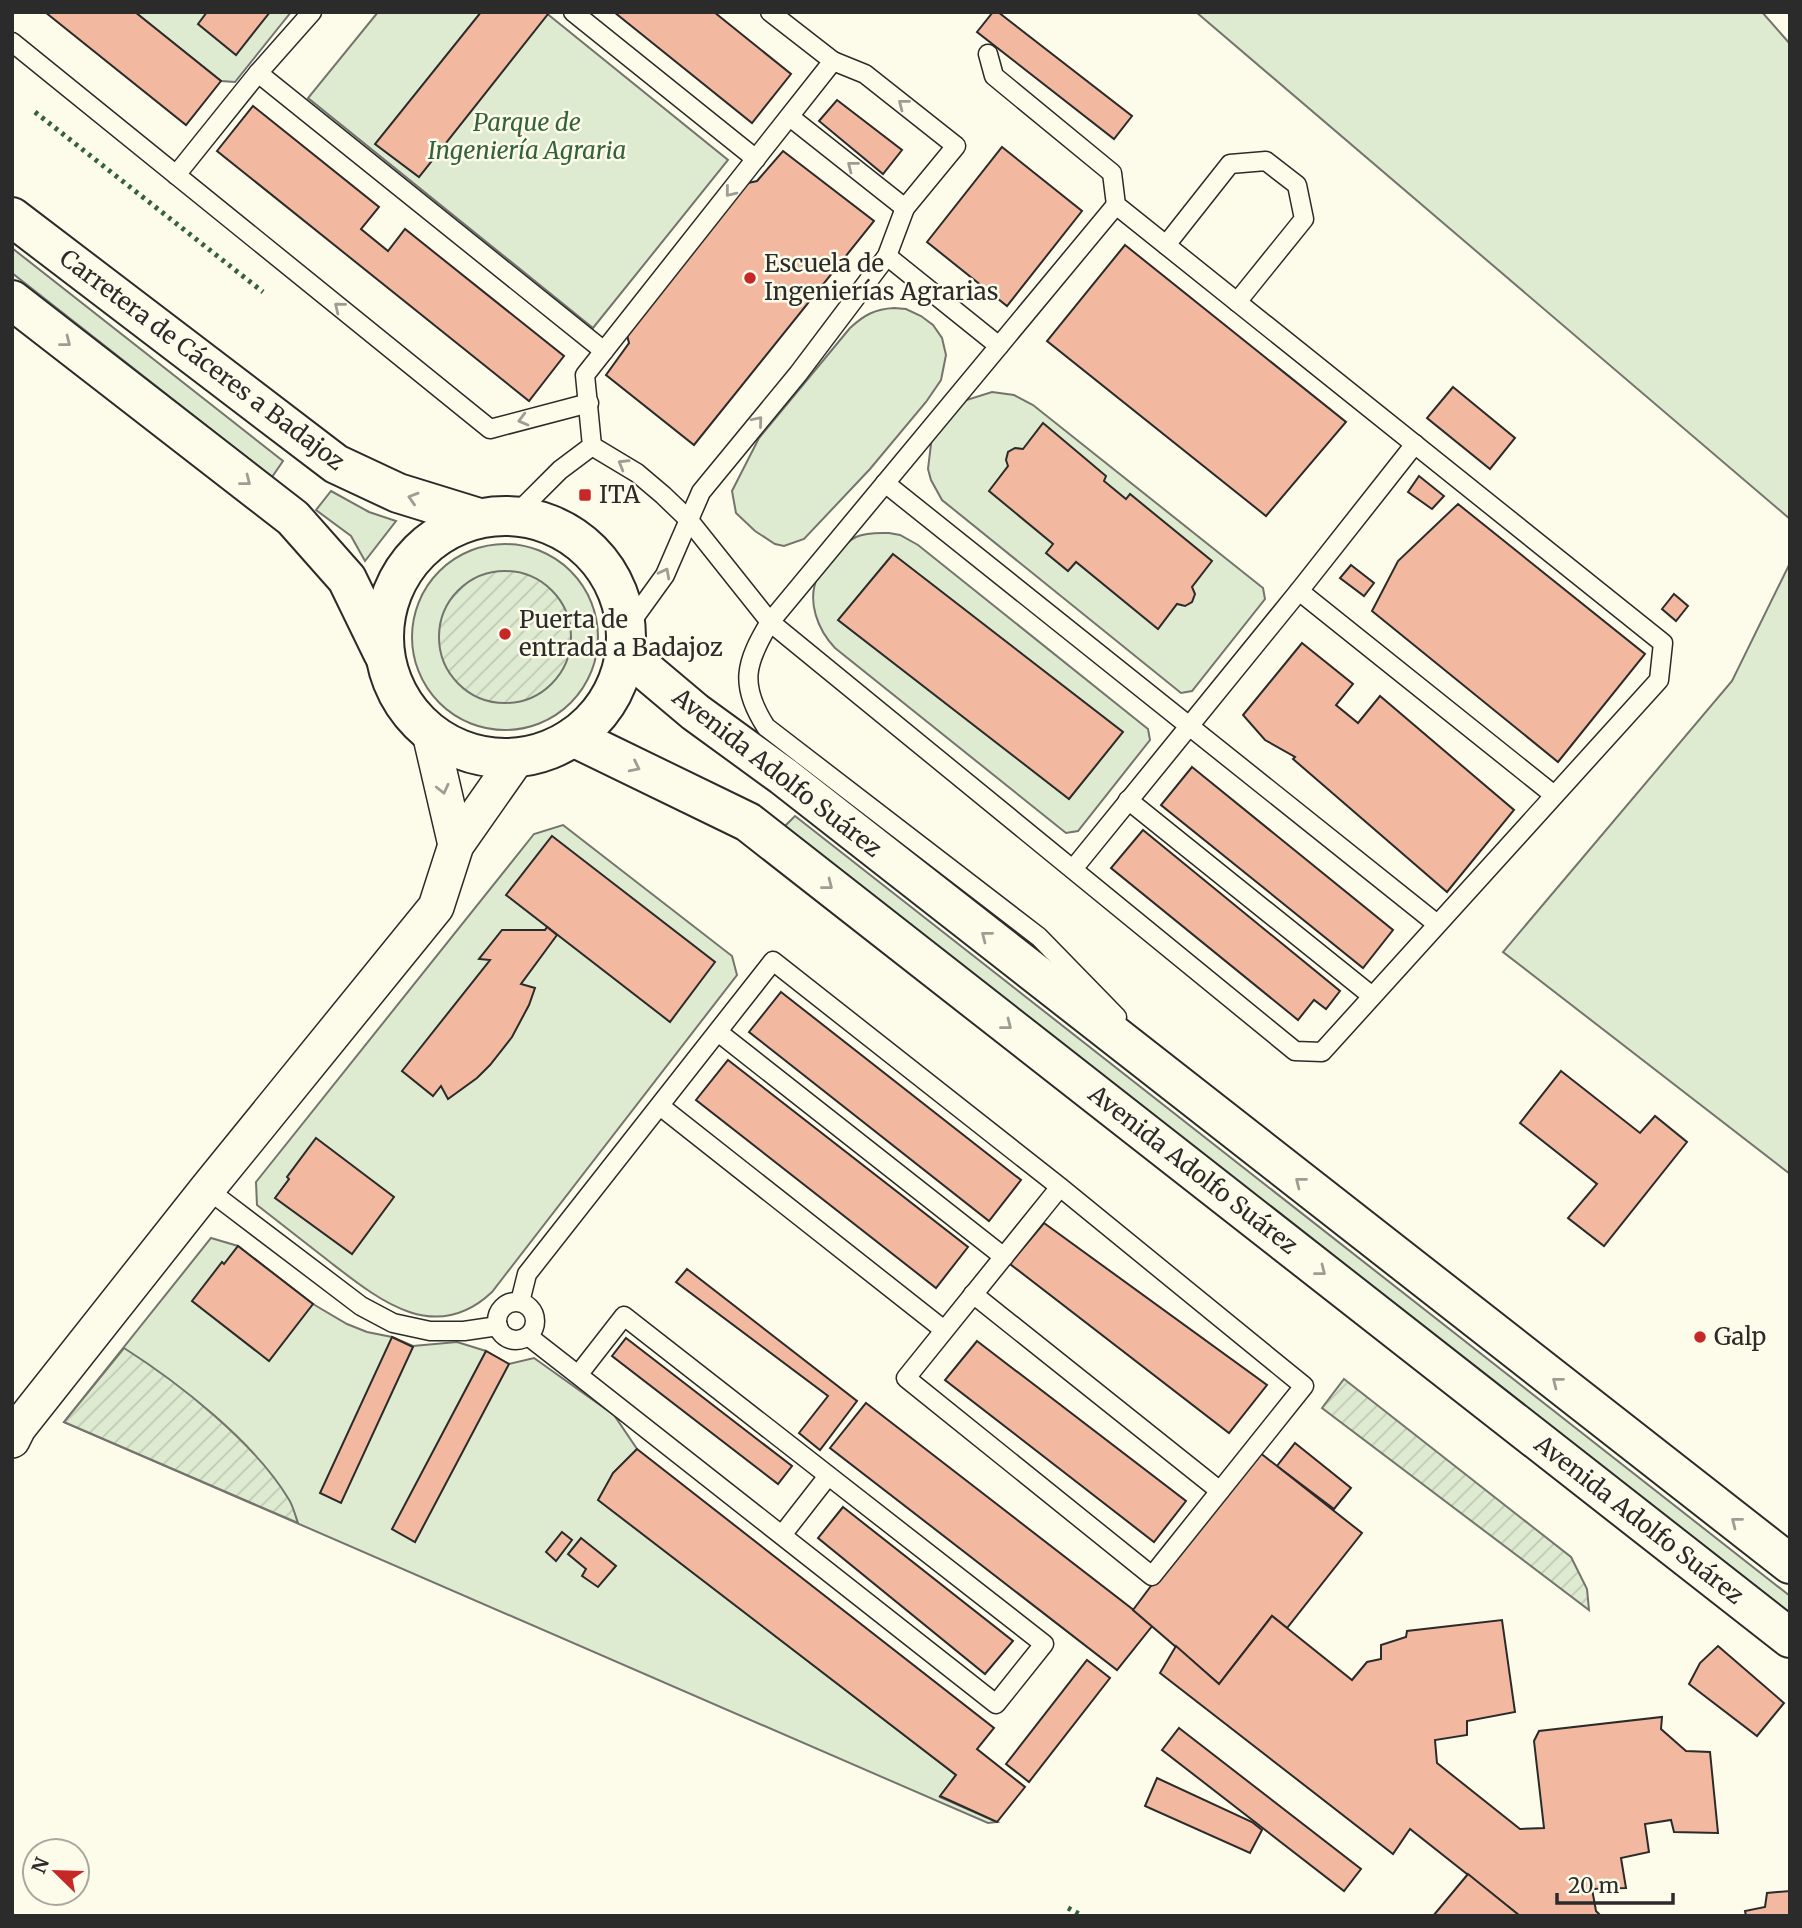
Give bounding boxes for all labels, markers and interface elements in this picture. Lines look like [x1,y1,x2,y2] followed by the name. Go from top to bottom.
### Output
[898,99,910,112] one-way arrow
[428,107,626,166] park label: Parque de Ingeniería Agraria
[847,162,860,174] one-way arrow
[726,184,739,197] one-way arrow
[54,242,351,477] street label: Carretera de Cáceres a Badajoz
[764,248,998,307] place label: Escuela de Ingenierías Agrarias
[742,270,758,286] marker: Escuela de Ingenierías Agrarias
[335,303,348,315] one-way arrow
[58,333,71,346] one-way arrow
[517,412,529,426] one-way arrow
[750,416,762,429] one-way arrow
[618,460,631,473] one-way arrow
[238,473,250,486] one-way arrow
[599,479,641,510] place label: ITA
[577,487,593,503] marker: ITA
[408,492,420,507] one-way arrow
[656,568,670,580] one-way arrow
[519,604,723,663] place label: Puerta de entrada a Badajoz
[497,626,513,642] marker: Puerta de entrada a Badajoz
[666,681,888,864] street label: Avenida Adolfo Suárez
[628,759,640,773] one-way arrow
[434,783,449,795] one-way arrow
[821,876,833,889] one-way arrow
[981,931,994,944] one-way arrow
[999,1017,1012,1029] one-way arrow
[1082,1078,1304,1261] street label: Avenida Adolfo Suárez
[1295,1178,1307,1191] one-way arrow
[1313,1263,1326,1275] one-way arrow
[1714,1321,1766,1352] place label: Galp
[1692,1329,1708,1345] marker: Galp
[1552,1378,1564,1391] one-way arrow
[1528,1428,1750,1611] street label: Avenida Adolfo Suárez
[1731,1518,1744,1531] one-way arrow
[21,1837,91,1907] north arrow
[26,1854,54,1877] text: N
[1557,1862,1672,1906] scale bar
[1568,1872,1620,1899] text: 20 m

